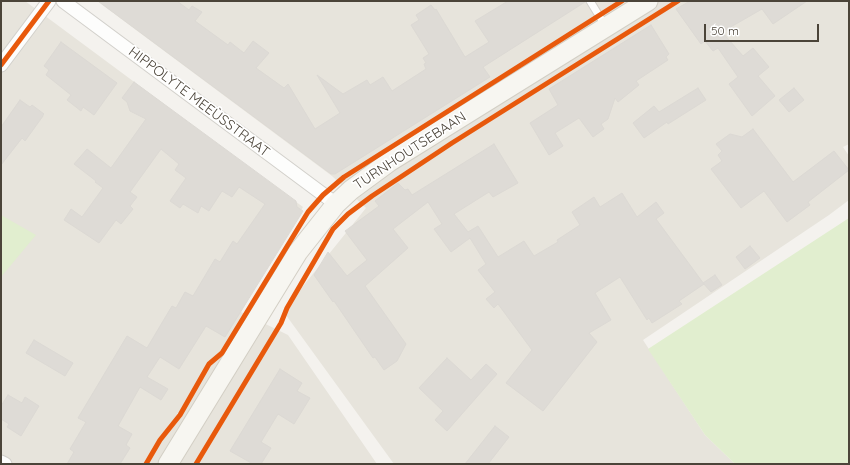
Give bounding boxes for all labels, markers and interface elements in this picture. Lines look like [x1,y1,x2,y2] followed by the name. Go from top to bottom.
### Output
[706,16,821,42] scale bar
[711,23,739,38] text: 50 m
[125,43,273,161] street label: HIPPOLYTE MEEÙSSTRAAT
[351,108,469,194] street label: TURNHOUTSEBAAN

